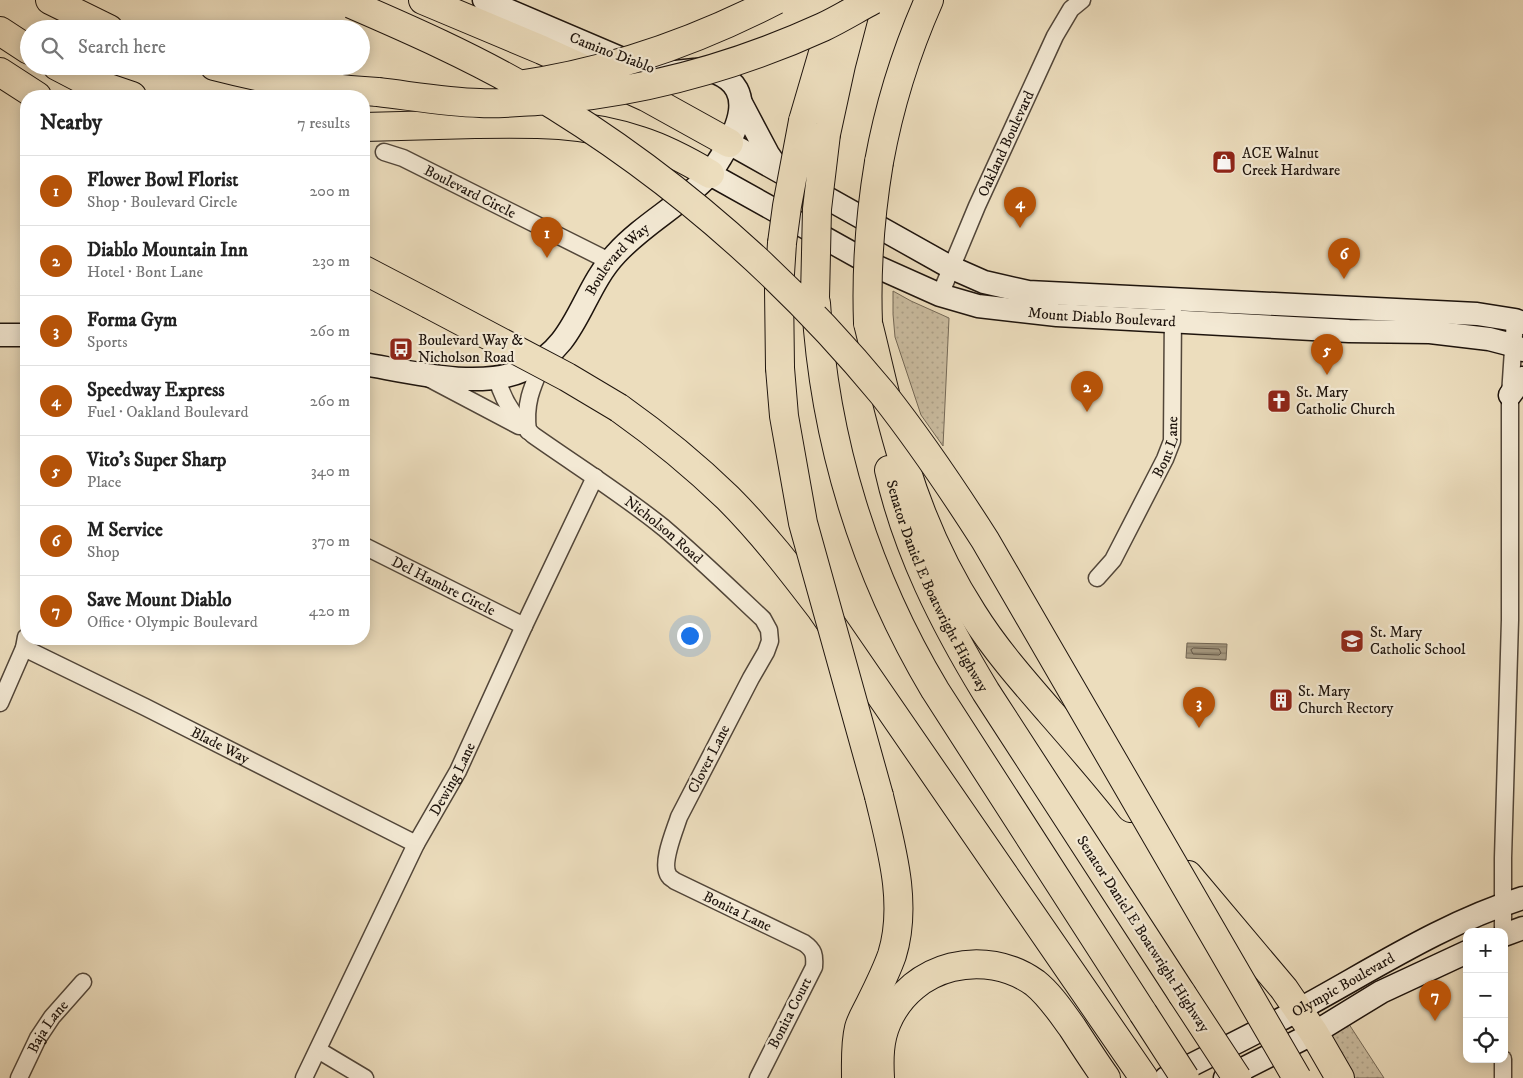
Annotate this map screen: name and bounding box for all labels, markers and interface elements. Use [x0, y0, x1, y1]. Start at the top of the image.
search box [20, 20, 370, 75]
street label: Camino Diablo [567, 28, 657, 78]
icon: search [38, 34, 66, 62]
text: Search here [78, 36, 166, 59]
street label: Oakland Boulevard [973, 87, 1038, 200]
text: Nearby [40, 110, 102, 136]
text: 7 results [297, 113, 350, 133]
place label: ACE Walnut Creek Hardware [1242, 144, 1340, 180]
shop icon: ACE Walnut Creek Hardware [1211, 149, 1237, 175]
street label: Boulevard Circle [421, 161, 519, 223]
text: Flower Bowl Florist [87, 169, 238, 192]
text: 1 [53, 181, 59, 201]
text: 200 m [309, 181, 350, 201]
pin: 4 [1004, 187, 1036, 228]
text: Shop · Boulevard Circle [87, 192, 237, 212]
pin: 1 [531, 217, 563, 258]
street label: Boulevard Way [581, 218, 654, 299]
pin: 6 [1328, 238, 1360, 279]
text: Diablo Mountain Inn [87, 239, 248, 262]
text: 2 [52, 251, 60, 271]
text: 230 m [312, 251, 350, 271]
text: Hotel · Bont Lane [87, 262, 203, 282]
street label: Mount Diablo Boulevard [1027, 302, 1177, 331]
text: Forma Gym [87, 309, 177, 332]
text: 3 [53, 321, 59, 341]
text: 260 m [310, 321, 350, 341]
place label: Boulevard Way & Nicholson Road [418, 331, 523, 367]
text: Sports [87, 332, 128, 352]
pin: 5 [1311, 334, 1343, 375]
bus stop icon: Boulevard Way & Nicholson Road [388, 336, 414, 362]
pin: 2 [1071, 371, 1103, 412]
text: Speedway Express [87, 379, 225, 402]
place label: St. Mary Catholic Church [1296, 383, 1395, 419]
church icon: St. Mary Catholic Church [1266, 388, 1292, 414]
text: 4 [51, 391, 61, 411]
text: 260 m [310, 391, 350, 411]
text: Fuel · Oakland Boulevard [87, 402, 248, 422]
street label: Bont Lane [1148, 416, 1183, 481]
text: Vito's Super Sharp [87, 449, 226, 472]
text: 5 [52, 461, 60, 481]
text: 340 m [311, 461, 350, 481]
text: Place [87, 472, 121, 492]
street label: Senator Daniel E Boatwright Highway [882, 478, 994, 696]
street label: Nicholson Road [621, 492, 707, 568]
text: M Service [87, 519, 163, 542]
text: 6 [52, 531, 60, 551]
text: 370 m [312, 531, 350, 551]
text: Shop [87, 542, 120, 562]
street label: Del Hambre Circle [388, 552, 499, 620]
text: Save Mount Diablo [87, 589, 232, 612]
text: 7 [52, 601, 60, 621]
text: 420 m [309, 601, 350, 621]
text: Office · Olympic Boulevard [87, 612, 258, 632]
your location [677, 623, 703, 649]
place label: St. Mary Catholic School [1370, 623, 1466, 659]
school or university icon: St. Mary Catholic School [1339, 628, 1365, 654]
place label: St. Mary Church Rectory [1298, 682, 1394, 718]
pin: 3 [1183, 687, 1215, 728]
building icon: St. Mary Church Rectory [1268, 687, 1294, 713]
street label: Blade Way [188, 722, 254, 768]
street label: Clover Lane [684, 722, 734, 796]
street label: Dewing Lane [425, 739, 479, 819]
street label: Senator Daniel E Boatwright Highway [1072, 832, 1214, 1037]
street label: Bonita Lane [700, 886, 775, 936]
map controls [1463, 928, 1508, 1063]
button: + [1463, 928, 1508, 973]
street label: Olympic Boulevard [1288, 948, 1398, 1021]
button: − [1463, 973, 1508, 1018]
street label: Bonita Court [764, 974, 816, 1052]
pin: 7 [1419, 980, 1451, 1021]
street label: Baja Lane [23, 996, 72, 1056]
button: locate [1463, 1018, 1508, 1063]

